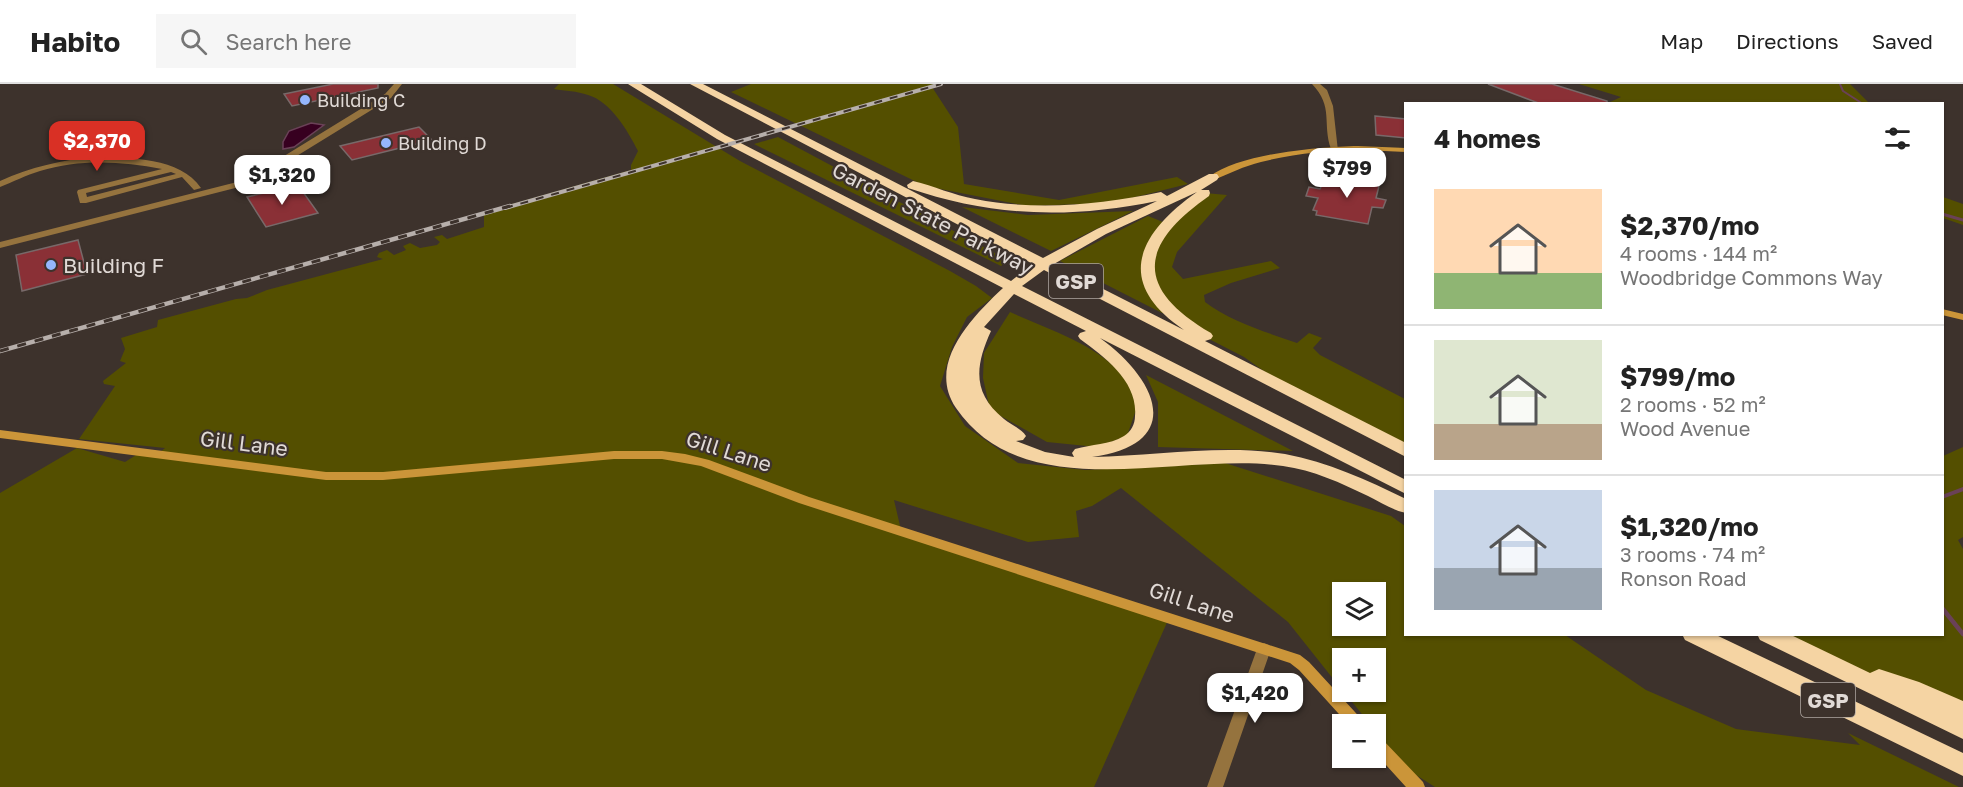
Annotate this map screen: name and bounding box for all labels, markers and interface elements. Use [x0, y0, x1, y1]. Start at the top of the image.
search box [156, 14, 576, 68]
text: Habito [30, 25, 120, 58]
icon: search [177, 25, 210, 58]
text: Search here [225, 28, 351, 55]
text: Map [1660, 28, 1703, 54]
text: Directions [1736, 28, 1839, 54]
text: Saved [1872, 28, 1933, 54]
place label: Building C [317, 89, 405, 111]
marker: Building C [298, 93, 312, 107]
pin: $2,370 [48, 121, 146, 172]
icon: filters [1881, 122, 1914, 155]
text: 4 homes [1434, 123, 1541, 154]
text: $2,370 [63, 128, 131, 152]
place label: Building D [398, 132, 487, 154]
marker: Building D [379, 136, 393, 150]
pin: $799 [1311, 148, 1383, 199]
pin: $1,320 [233, 155, 331, 206]
text: $799 [1322, 155, 1372, 179]
street label: Garden State Parkway [828, 156, 1038, 280]
text: $1,320 [248, 162, 316, 186]
text: $2,370/mo [1620, 210, 1759, 241]
icon: home [1482, 213, 1554, 285]
text: 4 rooms · 144 m² [1620, 241, 1777, 265]
place label: Building F [63, 252, 164, 278]
marker: Building F [44, 258, 58, 272]
road number: GSP [1049, 264, 1103, 298]
text: Woodbridge Commons Way [1620, 265, 1883, 289]
text: $799/mo [1620, 361, 1735, 392]
icon: home [1482, 364, 1554, 436]
text: 2 rooms · 52 m² [1620, 392, 1766, 416]
text: Wood Avenue [1620, 416, 1750, 440]
street label: Gill Lane [199, 425, 289, 461]
street label: Gill Lane [683, 425, 775, 477]
text: $1,320/mo [1620, 511, 1759, 542]
icon: home [1482, 514, 1554, 586]
text: 3 rooms · 74 m² [1620, 542, 1765, 566]
text: Ronson Road [1620, 566, 1747, 590]
street label: Gill Lane [1146, 576, 1238, 628]
map controls [1332, 582, 1386, 768]
button: layers [1332, 582, 1386, 636]
button: + [1332, 648, 1386, 702]
pin: $1,420 [1206, 673, 1304, 724]
text: $1,420 [1221, 680, 1289, 704]
road number: GSP [1801, 683, 1855, 717]
button: − [1332, 714, 1386, 768]

